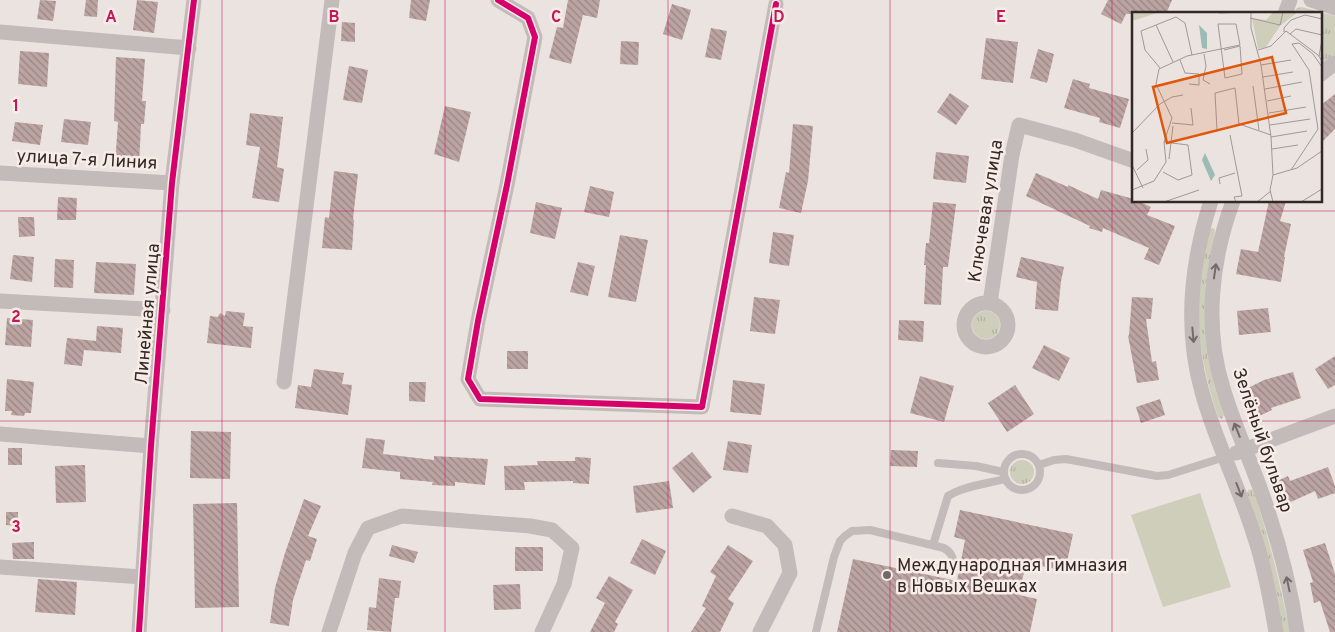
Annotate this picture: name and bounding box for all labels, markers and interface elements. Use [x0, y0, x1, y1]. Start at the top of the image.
text: A [105, 8, 117, 28]
text: B [328, 8, 340, 28]
text: C [551, 8, 561, 28]
text: D [773, 8, 785, 28]
text: E [996, 8, 1006, 28]
inset map [1132, 12, 1322, 202]
text: 1 [13, 97, 19, 117]
street label: Ключевая улица [964, 138, 1009, 284]
street label: улица 7-я Линия [16, 145, 158, 176]
street label: Линейная улица [131, 242, 166, 386]
one-way arrow [1210, 263, 1220, 279]
text: 2 [11, 308, 21, 328]
one-way arrow [1188, 327, 1197, 343]
street label: Зелёный бульвар [1226, 365, 1297, 516]
one-way arrow [1232, 423, 1241, 438]
one-way arrow [1234, 482, 1244, 497]
text: 3 [11, 518, 21, 538]
place label: Международная Гимназия в Новых Вешках [897, 555, 1128, 599]
marker: Международная Гимназия в Новых Вешках [881, 569, 893, 581]
one-way arrow [1283, 577, 1292, 593]

